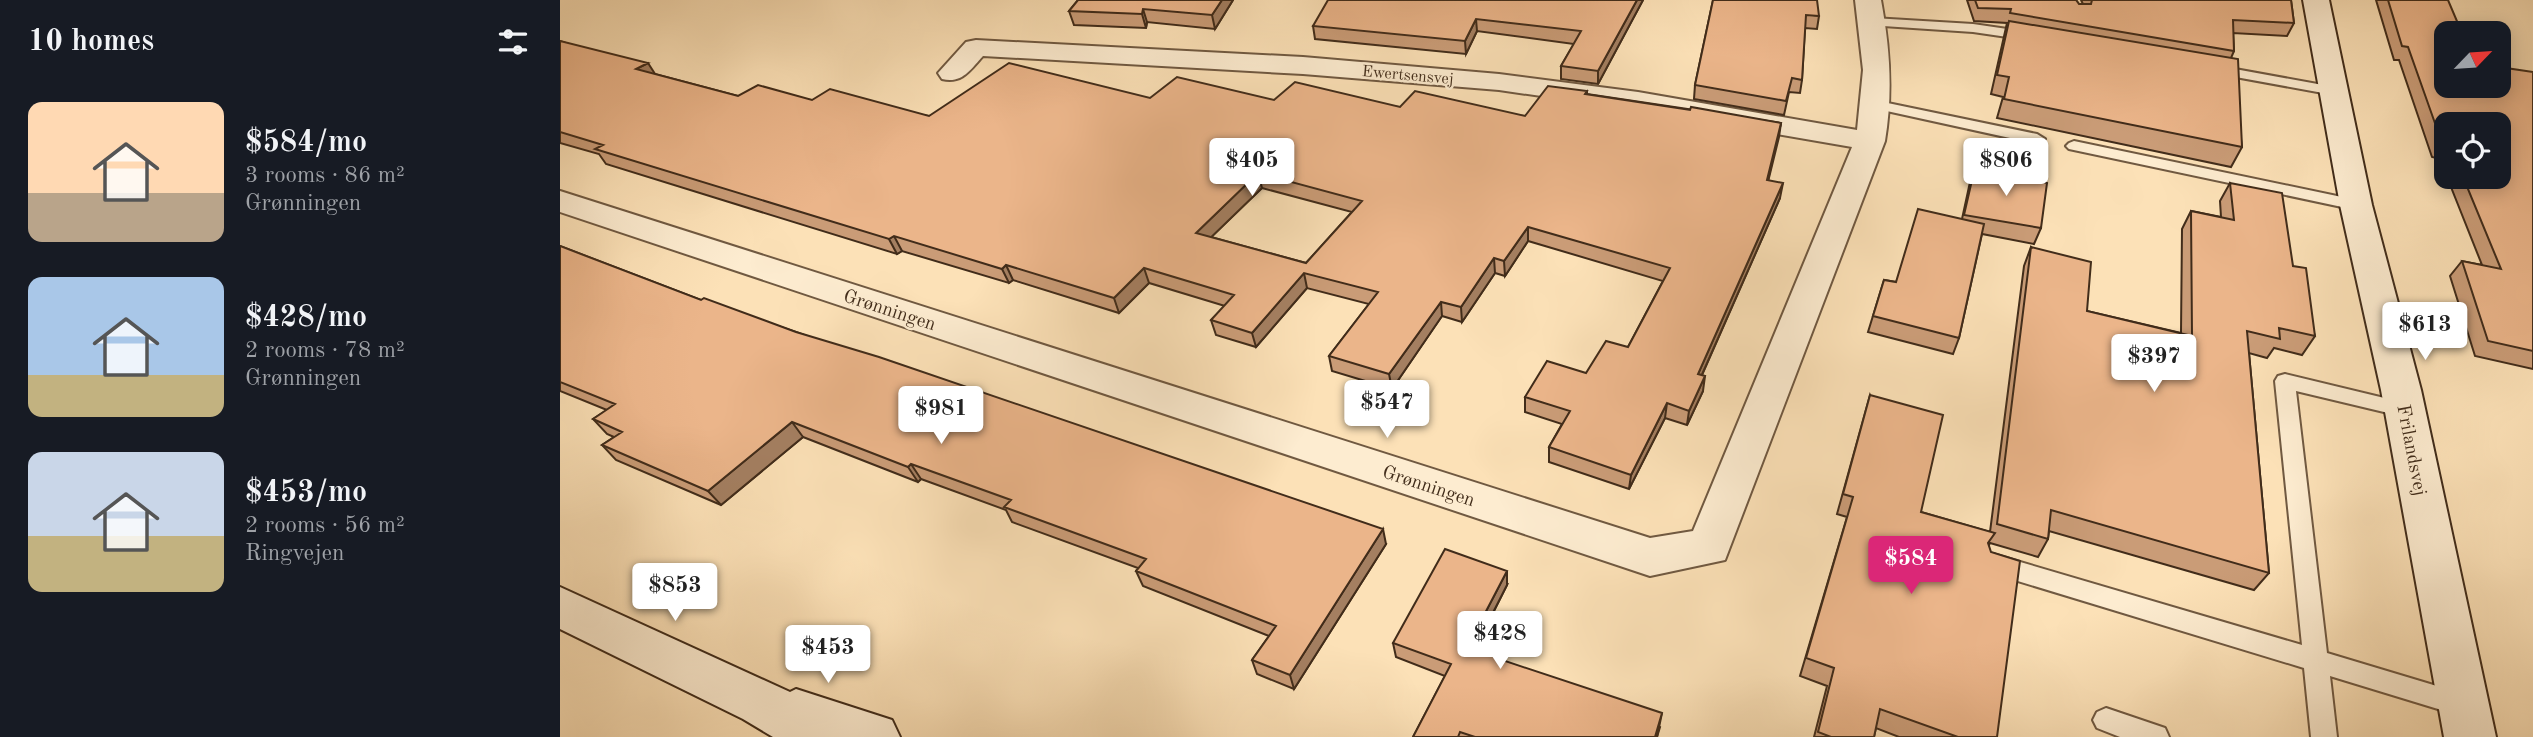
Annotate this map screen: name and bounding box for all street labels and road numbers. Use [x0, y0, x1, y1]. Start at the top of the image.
street label: Ewertsensvej [1361, 64, 1454, 88]
street label: Grønningen [841, 287, 938, 335]
street label: Frilandsvej [2392, 403, 2429, 498]
street label: Grønningen [1380, 463, 1477, 511]

